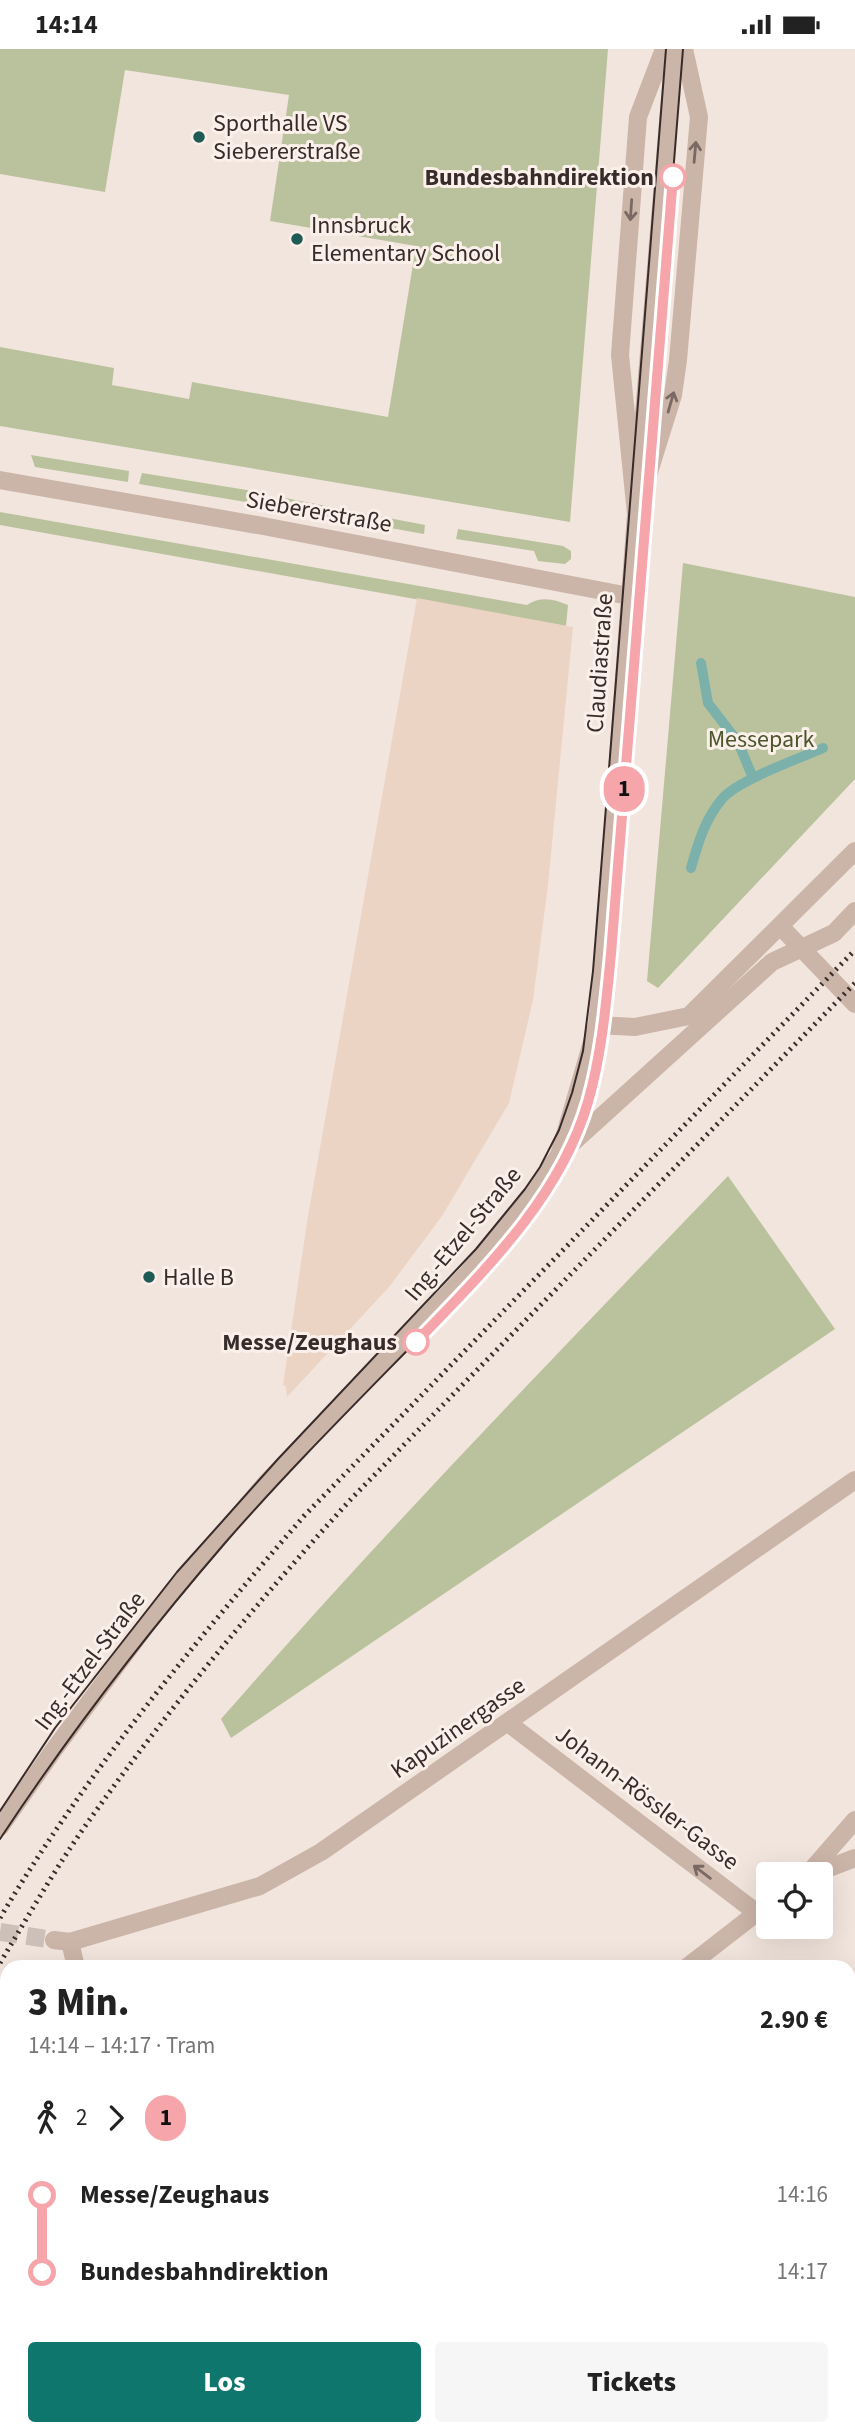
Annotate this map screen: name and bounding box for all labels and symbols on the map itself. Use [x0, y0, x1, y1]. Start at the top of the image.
place label: Sporthalle VS Siebererstraße [213, 106, 360, 169]
marker: Sporthalle VS Siebererstraße [191, 129, 207, 145]
one-way arrow [689, 141, 702, 163]
place label: Bundesbahndirektion [424, 160, 654, 195]
marker: Bundesbahndirektion [660, 164, 686, 190]
one-way arrow [624, 199, 637, 221]
place label: Innsbruck Elementary School [311, 208, 500, 271]
marker: Innsbruck Elementary School [289, 231, 305, 247]
one-way arrow [665, 391, 678, 413]
street label: Siebererstraße [243, 482, 395, 542]
street label: Claudiastraße [578, 592, 622, 734]
park label: Messepark [708, 722, 814, 757]
line badge: 1 [601, 766, 647, 812]
street label: Ing.-Etzel-Straße [396, 1159, 530, 1309]
place label: Halle B [163, 1260, 234, 1295]
marker: Halle B [141, 1269, 157, 1285]
place label: Messe/Zeughaus [222, 1325, 397, 1360]
marker: Messe/Zeughaus [403, 1329, 429, 1355]
street label: Ing.-Etzel-Straße [26, 1584, 154, 1738]
street label: Kapuzinergasse [383, 1669, 533, 1787]
street label: Johann-Rössler-Gasse [548, 1717, 746, 1879]
one-way arrow [694, 1864, 712, 1879]

